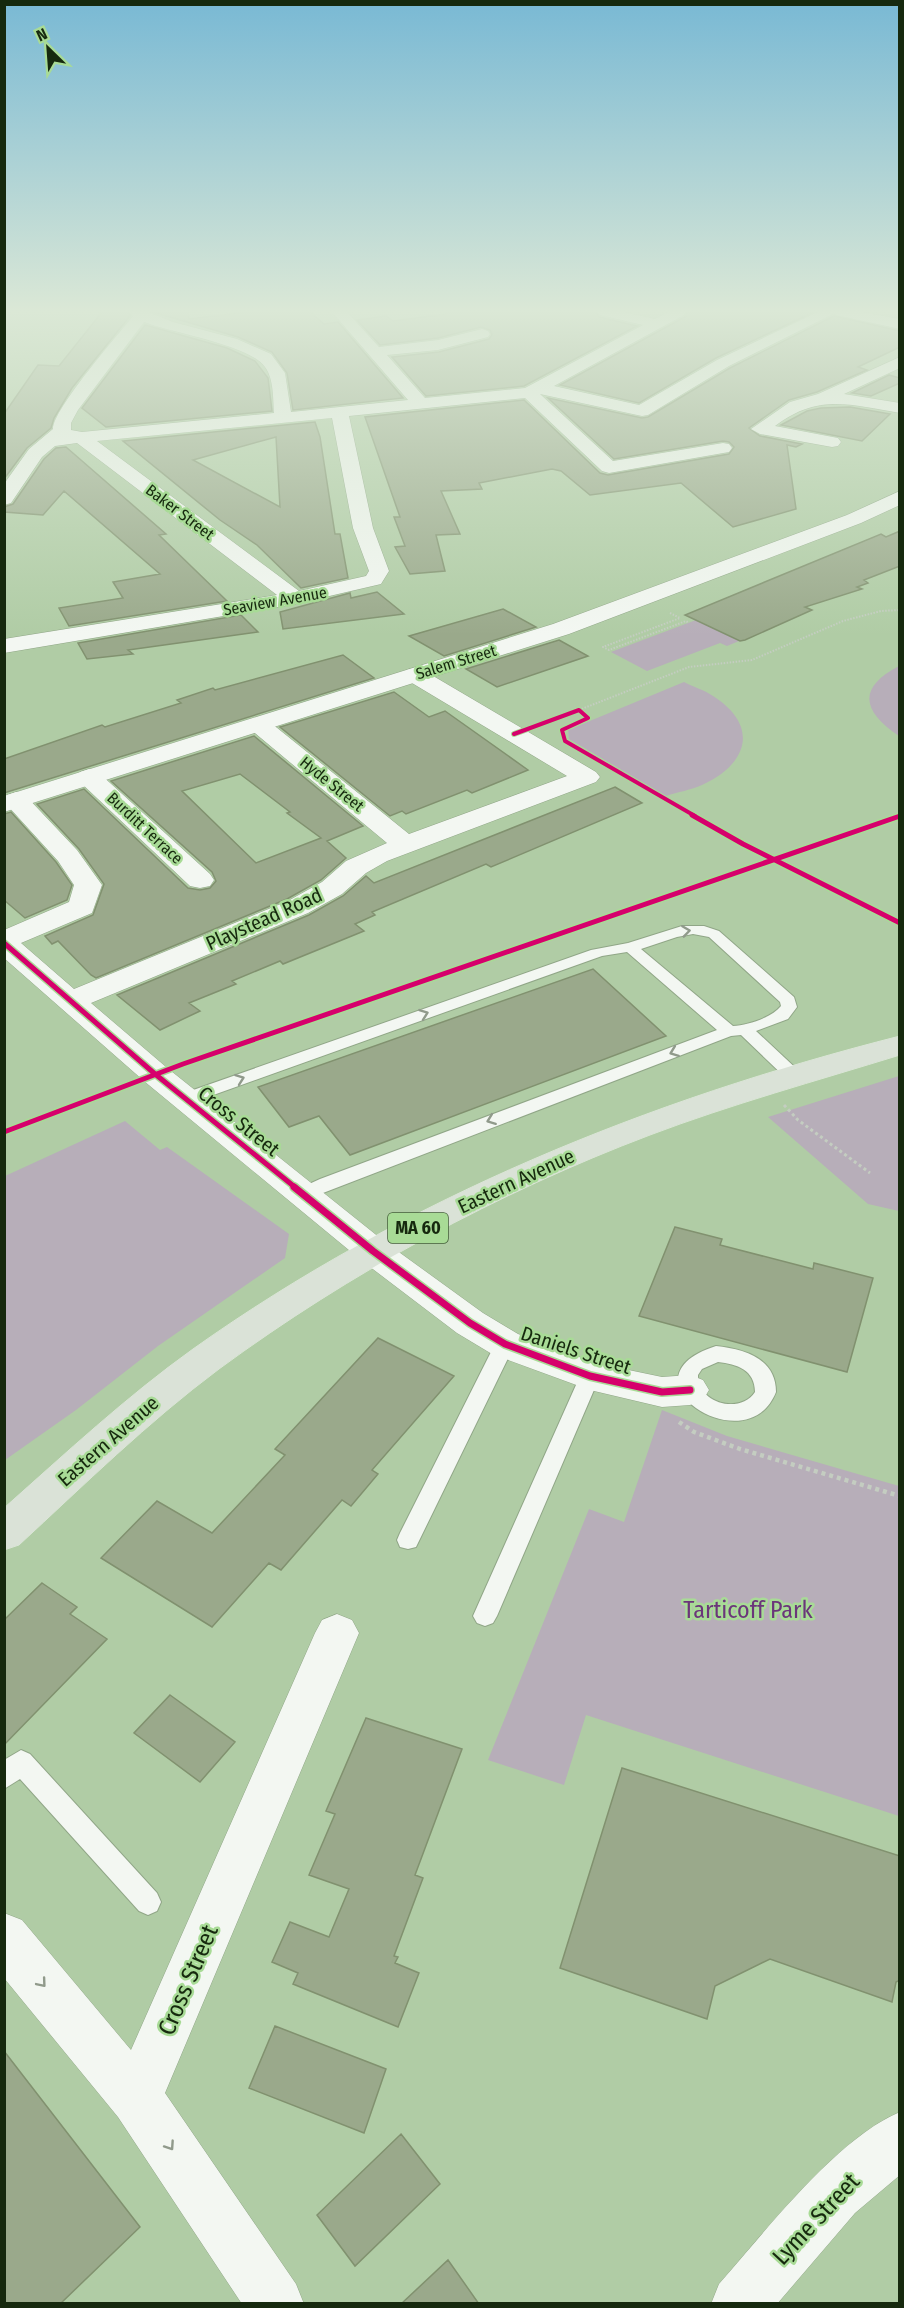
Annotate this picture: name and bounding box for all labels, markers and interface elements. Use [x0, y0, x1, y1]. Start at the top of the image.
north arrow [18, 18, 78, 78]
text: N [34, 24, 50, 45]
street label: Baker Street [142, 480, 218, 544]
street label: Seaview Avenue [222, 583, 328, 619]
street label: Salem Street [413, 641, 499, 683]
street label: Hyde Street [296, 753, 368, 816]
street label: Burditt Terrace [103, 788, 187, 868]
street label: Playstead Road [202, 883, 326, 955]
one-way arrow [681, 925, 691, 937]
one-way arrow [418, 1008, 429, 1021]
one-way arrow [669, 1044, 680, 1057]
one-way arrow [234, 1073, 245, 1086]
street label: Cross Street [194, 1081, 285, 1161]
one-way arrow [487, 1113, 497, 1126]
street label: Eastern Avenue [454, 1144, 578, 1218]
road number: MA 60 [388, 1213, 448, 1243]
street label: Daniels Street [518, 1321, 635, 1379]
street label: Eastern Avenue [53, 1391, 163, 1491]
park label: Tarticoff Park [683, 1596, 813, 1624]
street label: Cross Street [152, 1921, 224, 2039]
one-way arrow [35, 1976, 46, 1987]
one-way arrow [163, 2139, 174, 2150]
street label: Lyme Street [767, 2167, 865, 2271]

